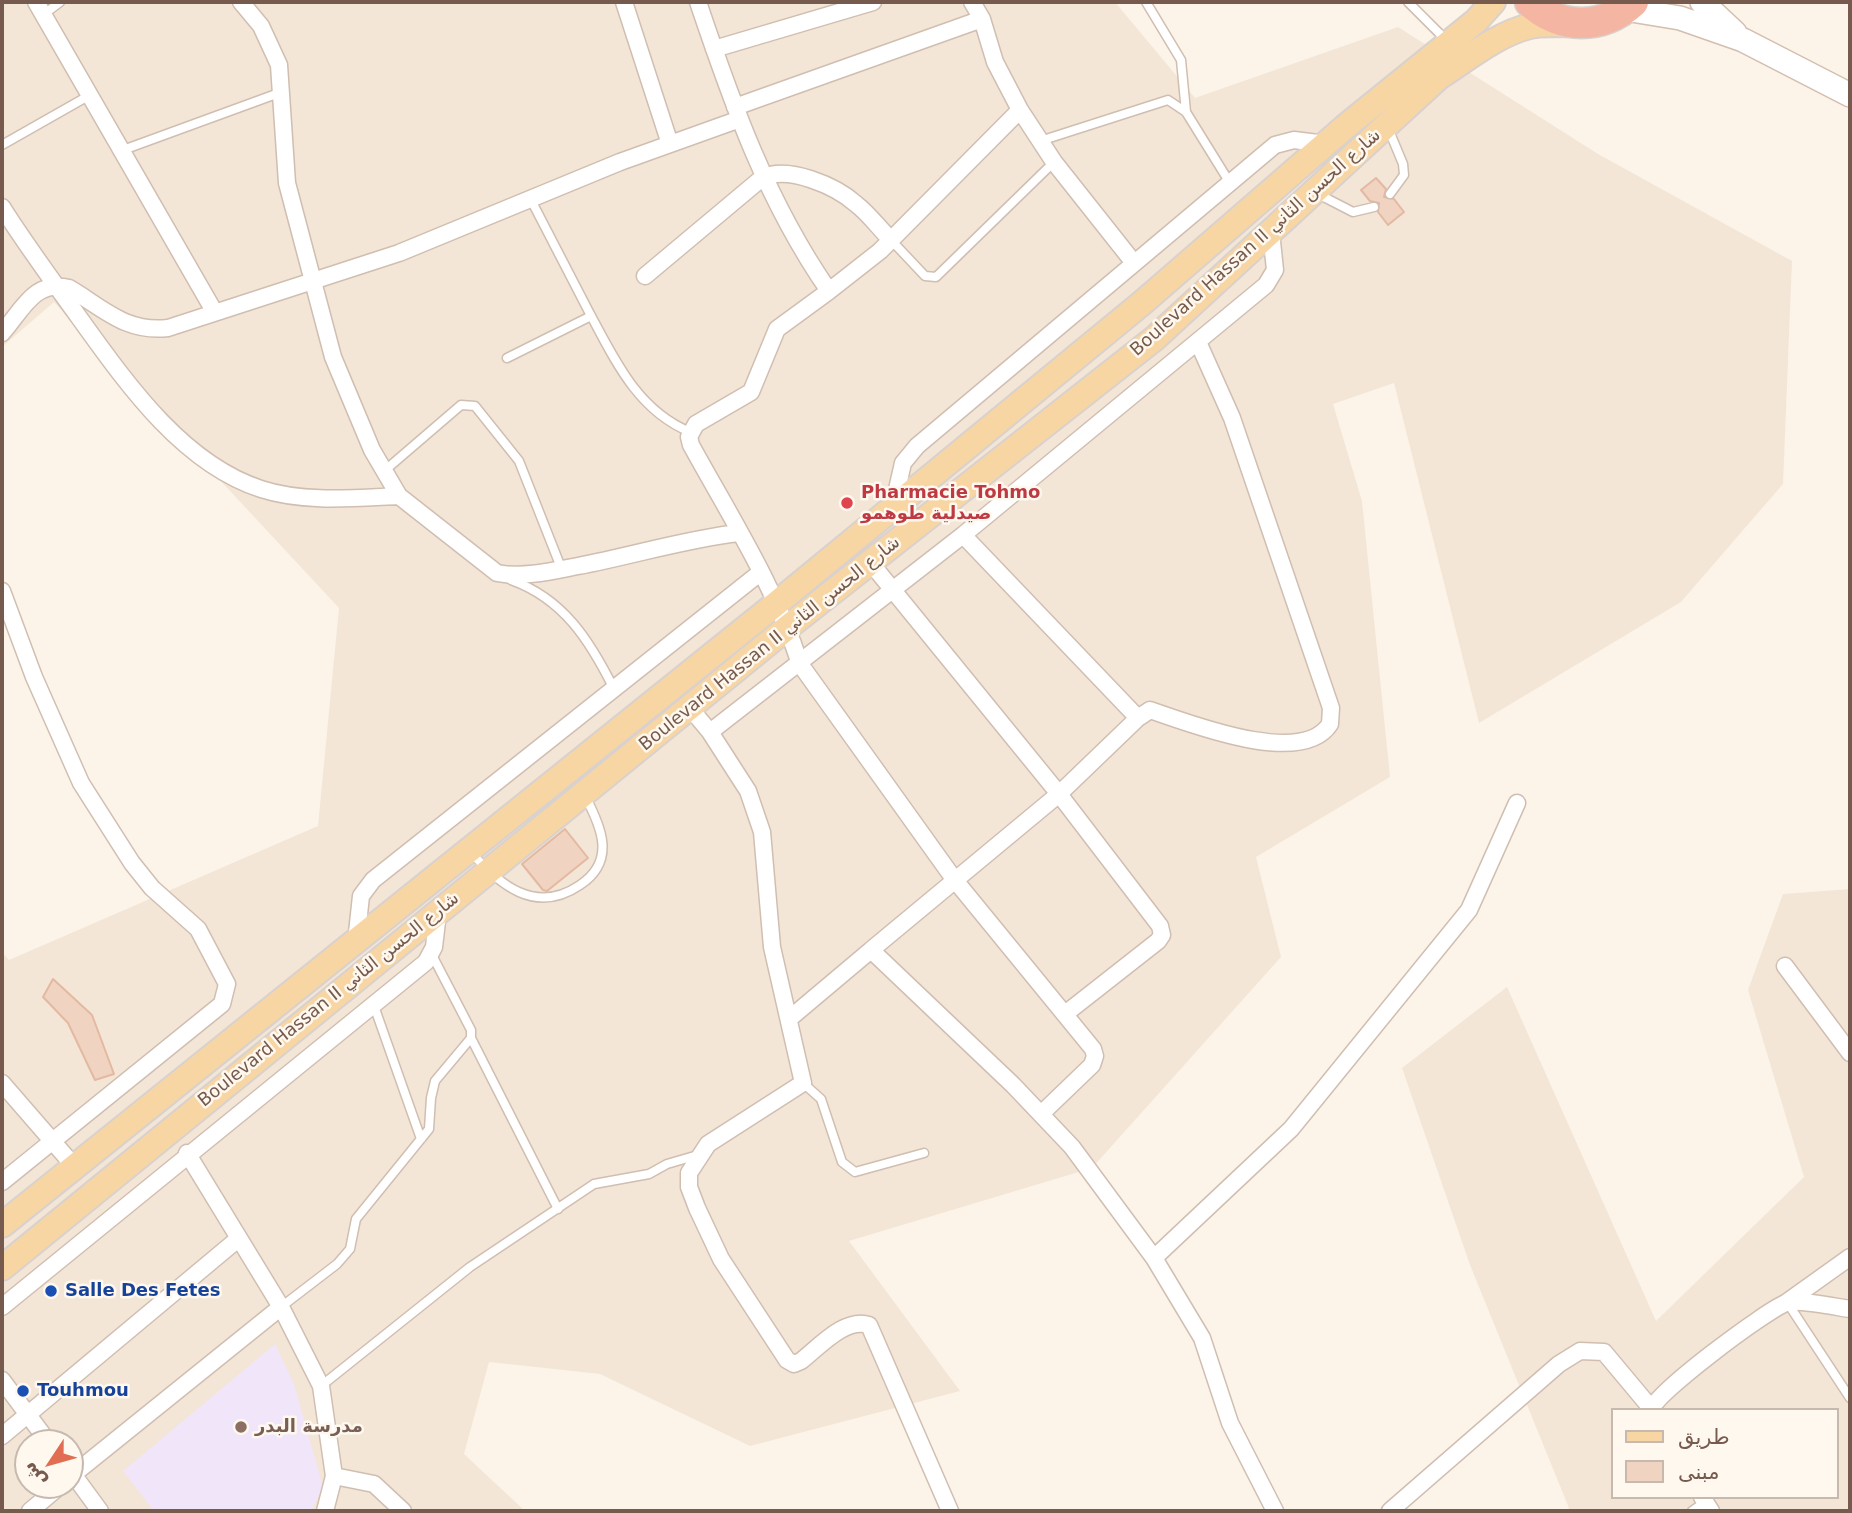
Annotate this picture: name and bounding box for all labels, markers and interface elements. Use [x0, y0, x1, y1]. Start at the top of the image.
street label: Boulevard Hassan II شارع الحسن الثاني [1126, 125, 1386, 361]
place label: Pharmacie Tohmo صيدلية طوهمو [861, 482, 1040, 524]
marker: Pharmacie Tohmo صيدلية طوهمو [839, 495, 855, 511]
street label: Boulevard Hassan II شارع الحسن الثاني [635, 532, 905, 756]
street label: Boulevard Hassan II شارع الحسن الثاني [194, 888, 464, 1112]
place label: Salle Des Fetes [65, 1280, 220, 1302]
marker: Salle Des Fetes [43, 1283, 59, 1299]
place label: Touhmou [37, 1380, 129, 1402]
marker: Touhmou [15, 1383, 31, 1399]
legend [1610, 1408, 1838, 1499]
place label: مدرسة البدر [255, 1416, 363, 1438]
marker: مدرسة البدر [233, 1419, 249, 1435]
text: طريق [1678, 1425, 1730, 1449]
north arrow [14, 1429, 84, 1499]
text: ش [17, 1458, 50, 1492]
text: مبنى [1678, 1460, 1719, 1484]

